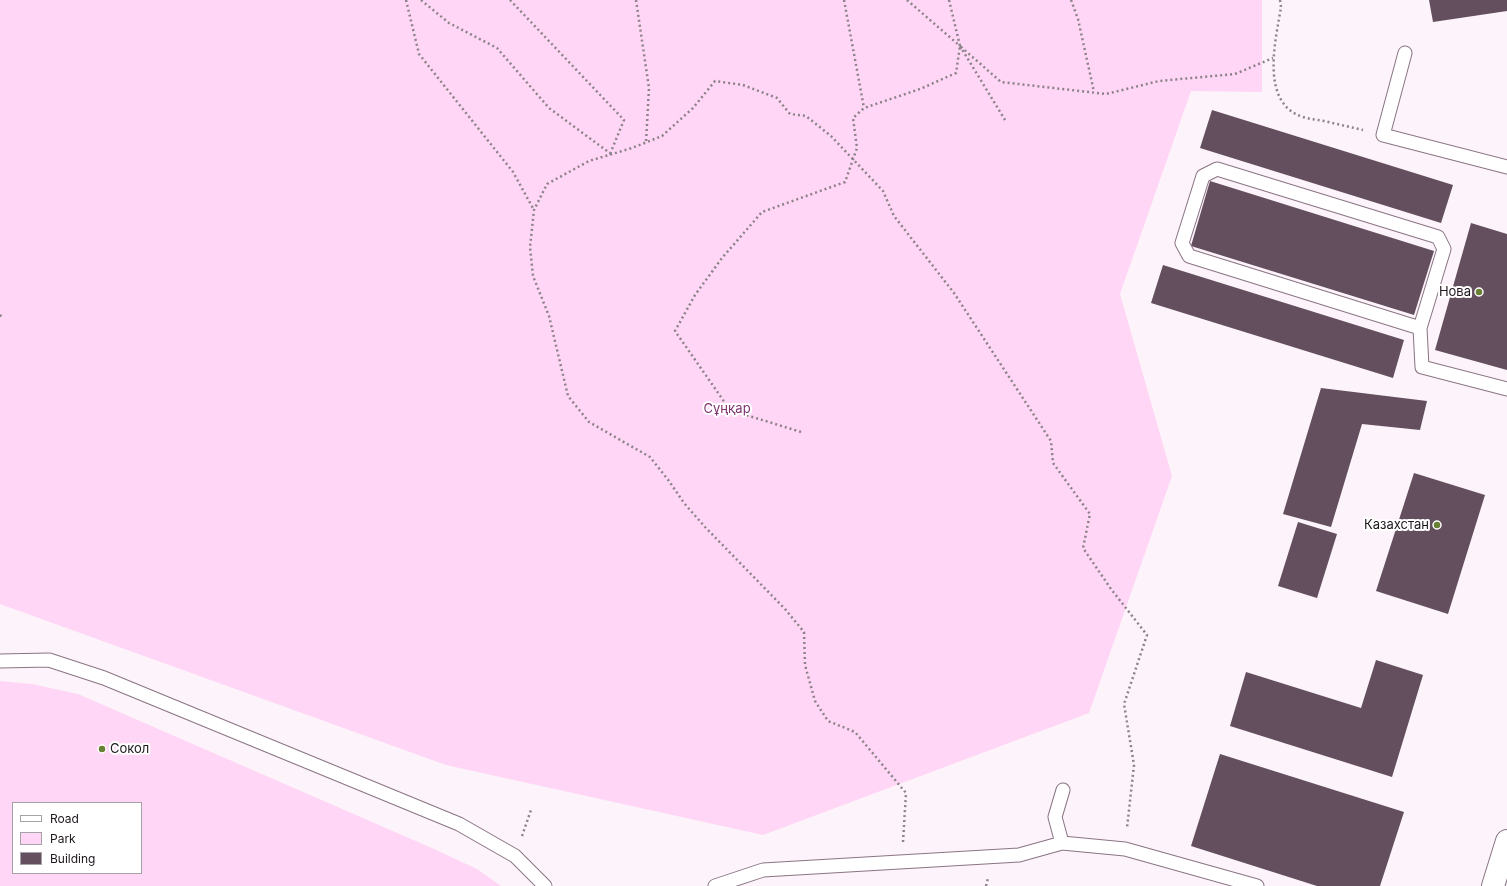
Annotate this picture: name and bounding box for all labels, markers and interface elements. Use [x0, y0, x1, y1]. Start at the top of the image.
place label: Нова [1439, 284, 1471, 300]
marker: Нова [1474, 287, 1484, 297]
park label: Сұңқар [703, 401, 751, 417]
place label: Казахстан [1364, 517, 1429, 533]
marker: Казахстан [1432, 520, 1442, 530]
place label: Сокол [110, 741, 149, 757]
marker: Сокол [97, 744, 107, 754]
legend [12, 802, 142, 874]
text: Road [50, 811, 79, 826]
text: Park [50, 831, 76, 846]
text: Building [50, 851, 95, 866]

